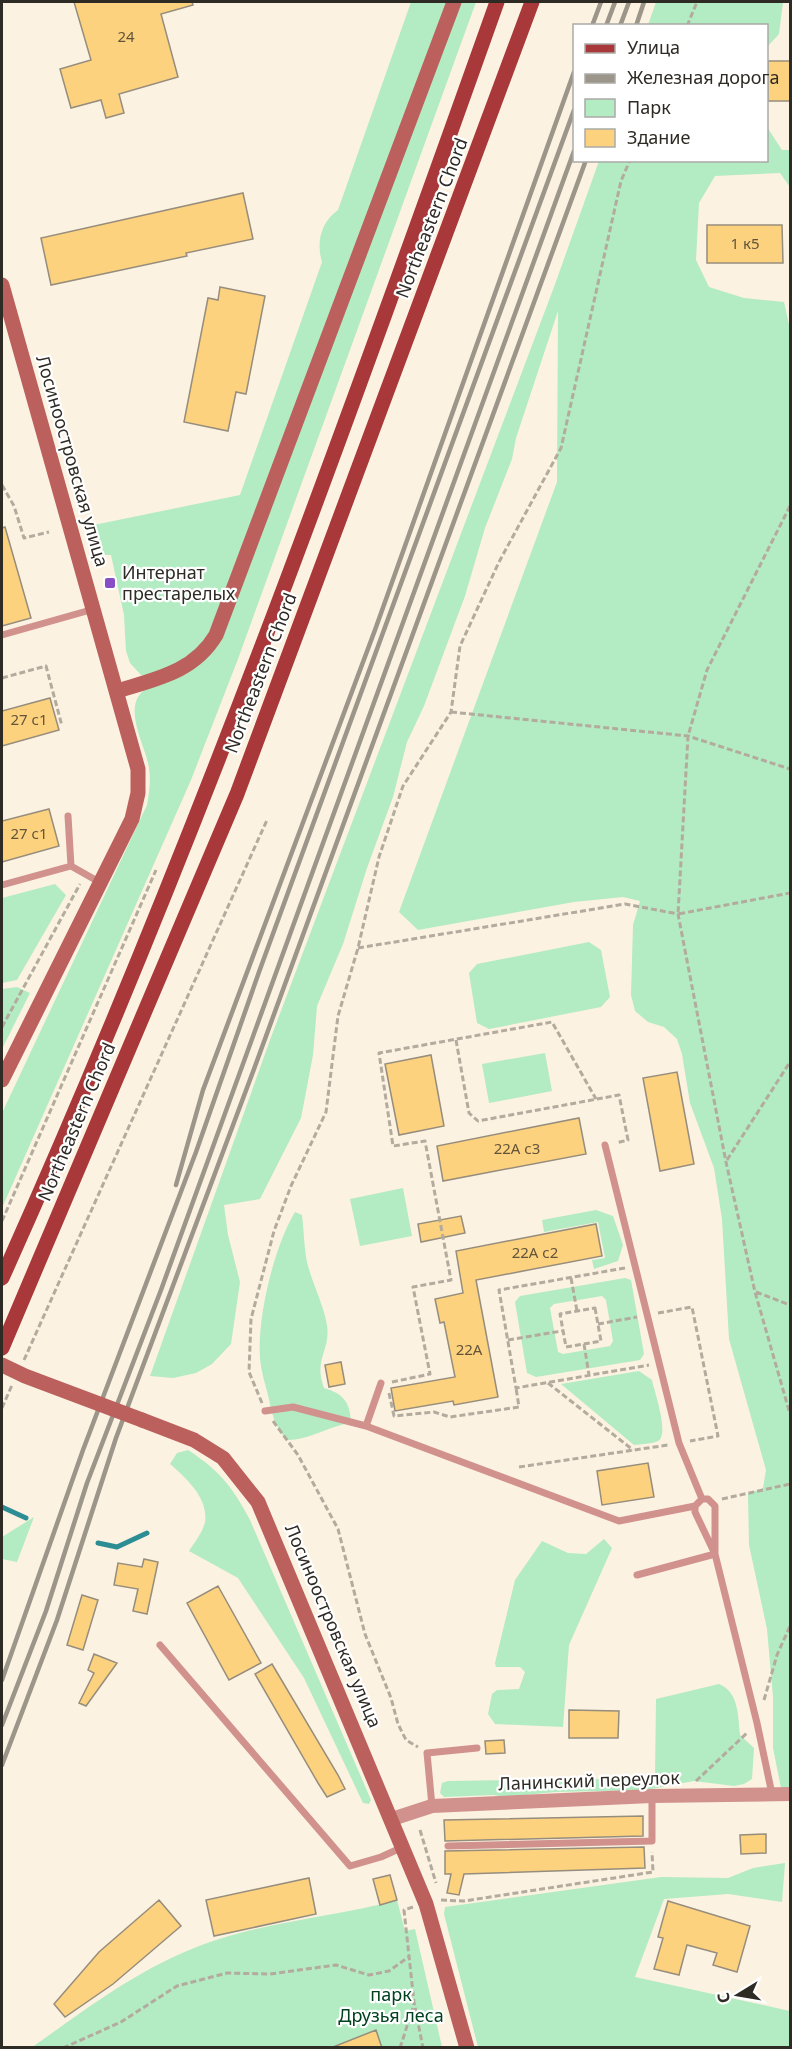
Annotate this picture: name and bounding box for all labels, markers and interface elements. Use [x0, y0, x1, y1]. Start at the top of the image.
legend [573, 24, 768, 162]
house number: 24 [117, 26, 135, 46]
text: Улица [627, 35, 680, 59]
text: Железная дорога [627, 65, 779, 89]
text: Парк [627, 95, 671, 119]
text: Здание [627, 125, 691, 149]
street label: Northeastern Chord [389, 134, 473, 301]
house number: 1 к5 [730, 233, 760, 253]
street label: Лосиноостровская улица [31, 352, 115, 569]
place label: Интернат престарелых [122, 560, 236, 605]
marker: Интернат престарелых [103, 576, 117, 590]
street label: Northeastern Chord [218, 589, 302, 756]
house number: 27 с1 [10, 709, 48, 729]
house number: 27 с1 [10, 823, 48, 843]
street label: Northeastern Chord [32, 1039, 120, 1205]
house number: 22А с3 [494, 1138, 540, 1158]
house number: 22А с2 [512, 1242, 558, 1262]
house number: 22А [456, 1339, 483, 1359]
street label: Лосиноостровская улица [280, 1520, 388, 1731]
street label: Ланинский переулок [498, 1765, 681, 1795]
north arrow [708, 1965, 768, 2025]
park label: парк Друзья леса [338, 1982, 444, 2027]
text: С [711, 1991, 735, 2005]

